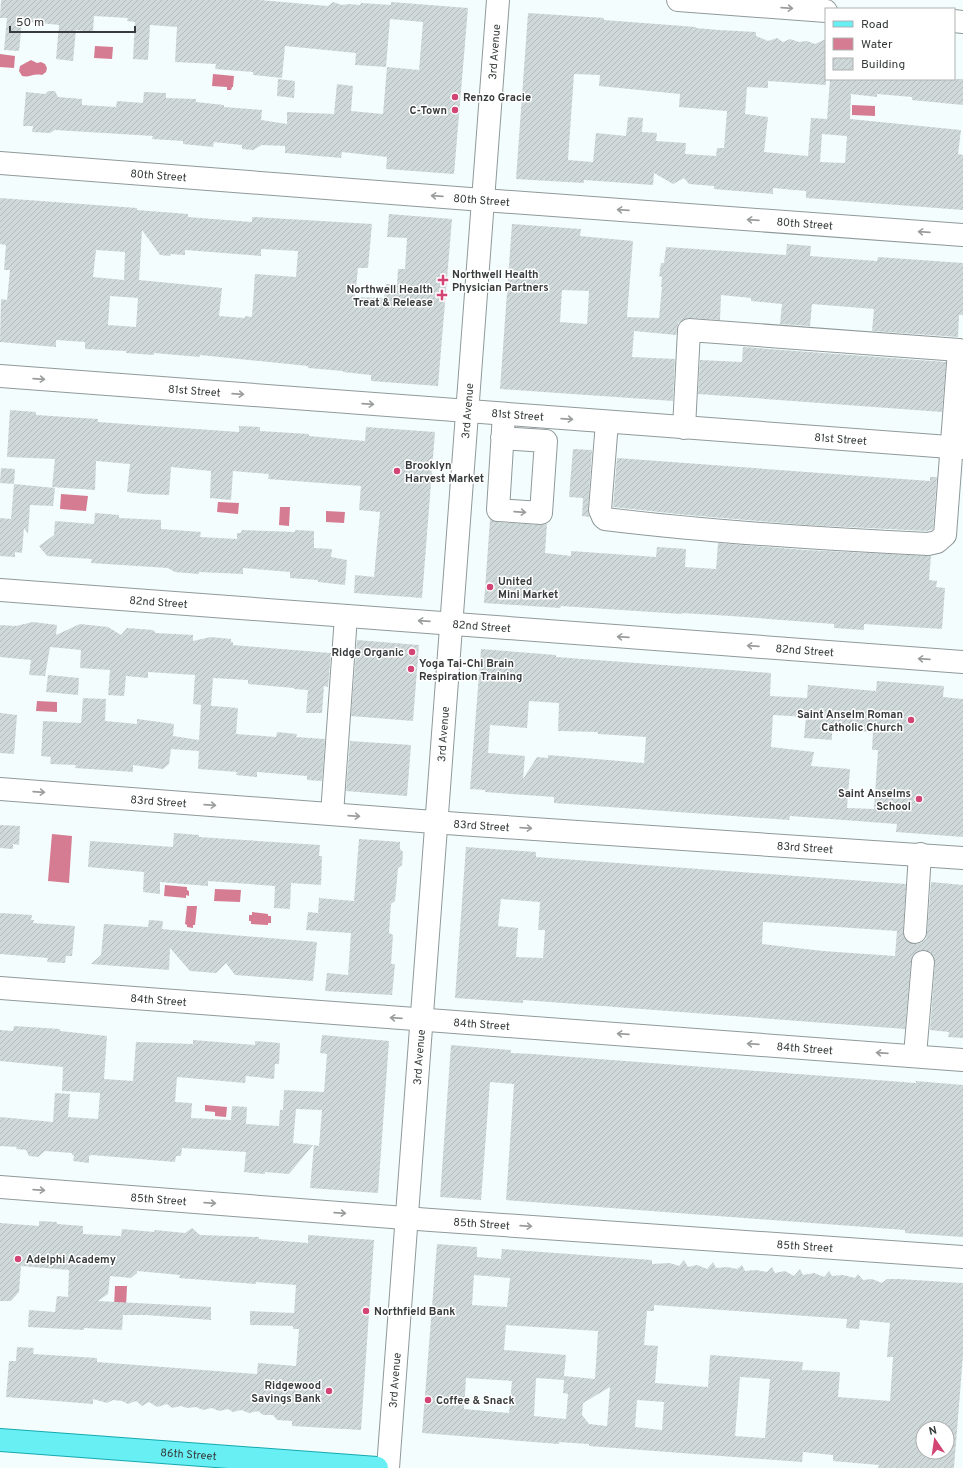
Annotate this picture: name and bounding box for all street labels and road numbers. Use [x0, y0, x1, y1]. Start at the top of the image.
street label: 3rd Avenue [486, 24, 504, 80]
street label: 80th Street [130, 167, 187, 185]
street label: 80th Street [453, 192, 510, 210]
street label: 80th Street [776, 215, 833, 234]
street label: 81st Street [168, 383, 221, 400]
street label: 3rd Avenue [459, 383, 477, 439]
street label: 81st Street [491, 407, 544, 425]
street label: 81st Street [814, 431, 867, 449]
street label: 82nd Street [129, 594, 188, 612]
street label: 82nd Street [452, 618, 511, 636]
street label: 82nd Street [775, 642, 834, 660]
street label: 3rd Avenue [435, 706, 453, 762]
street label: 83rd Street [130, 793, 187, 811]
street label: 83rd Street [453, 818, 510, 835]
street label: 83rd Street [776, 839, 833, 857]
street label: 84th Street [130, 992, 187, 1010]
street label: 84th Street [453, 1016, 510, 1034]
street label: 3rd Avenue [411, 1029, 429, 1086]
street label: 84th Street [776, 1040, 833, 1058]
street label: 85th Street [130, 1191, 187, 1209]
street label: 85th Street [453, 1216, 510, 1233]
street label: 85th Street [776, 1238, 834, 1256]
street label: 3rd Avenue [387, 1352, 405, 1409]
street label: 86th Street [160, 1446, 217, 1464]

